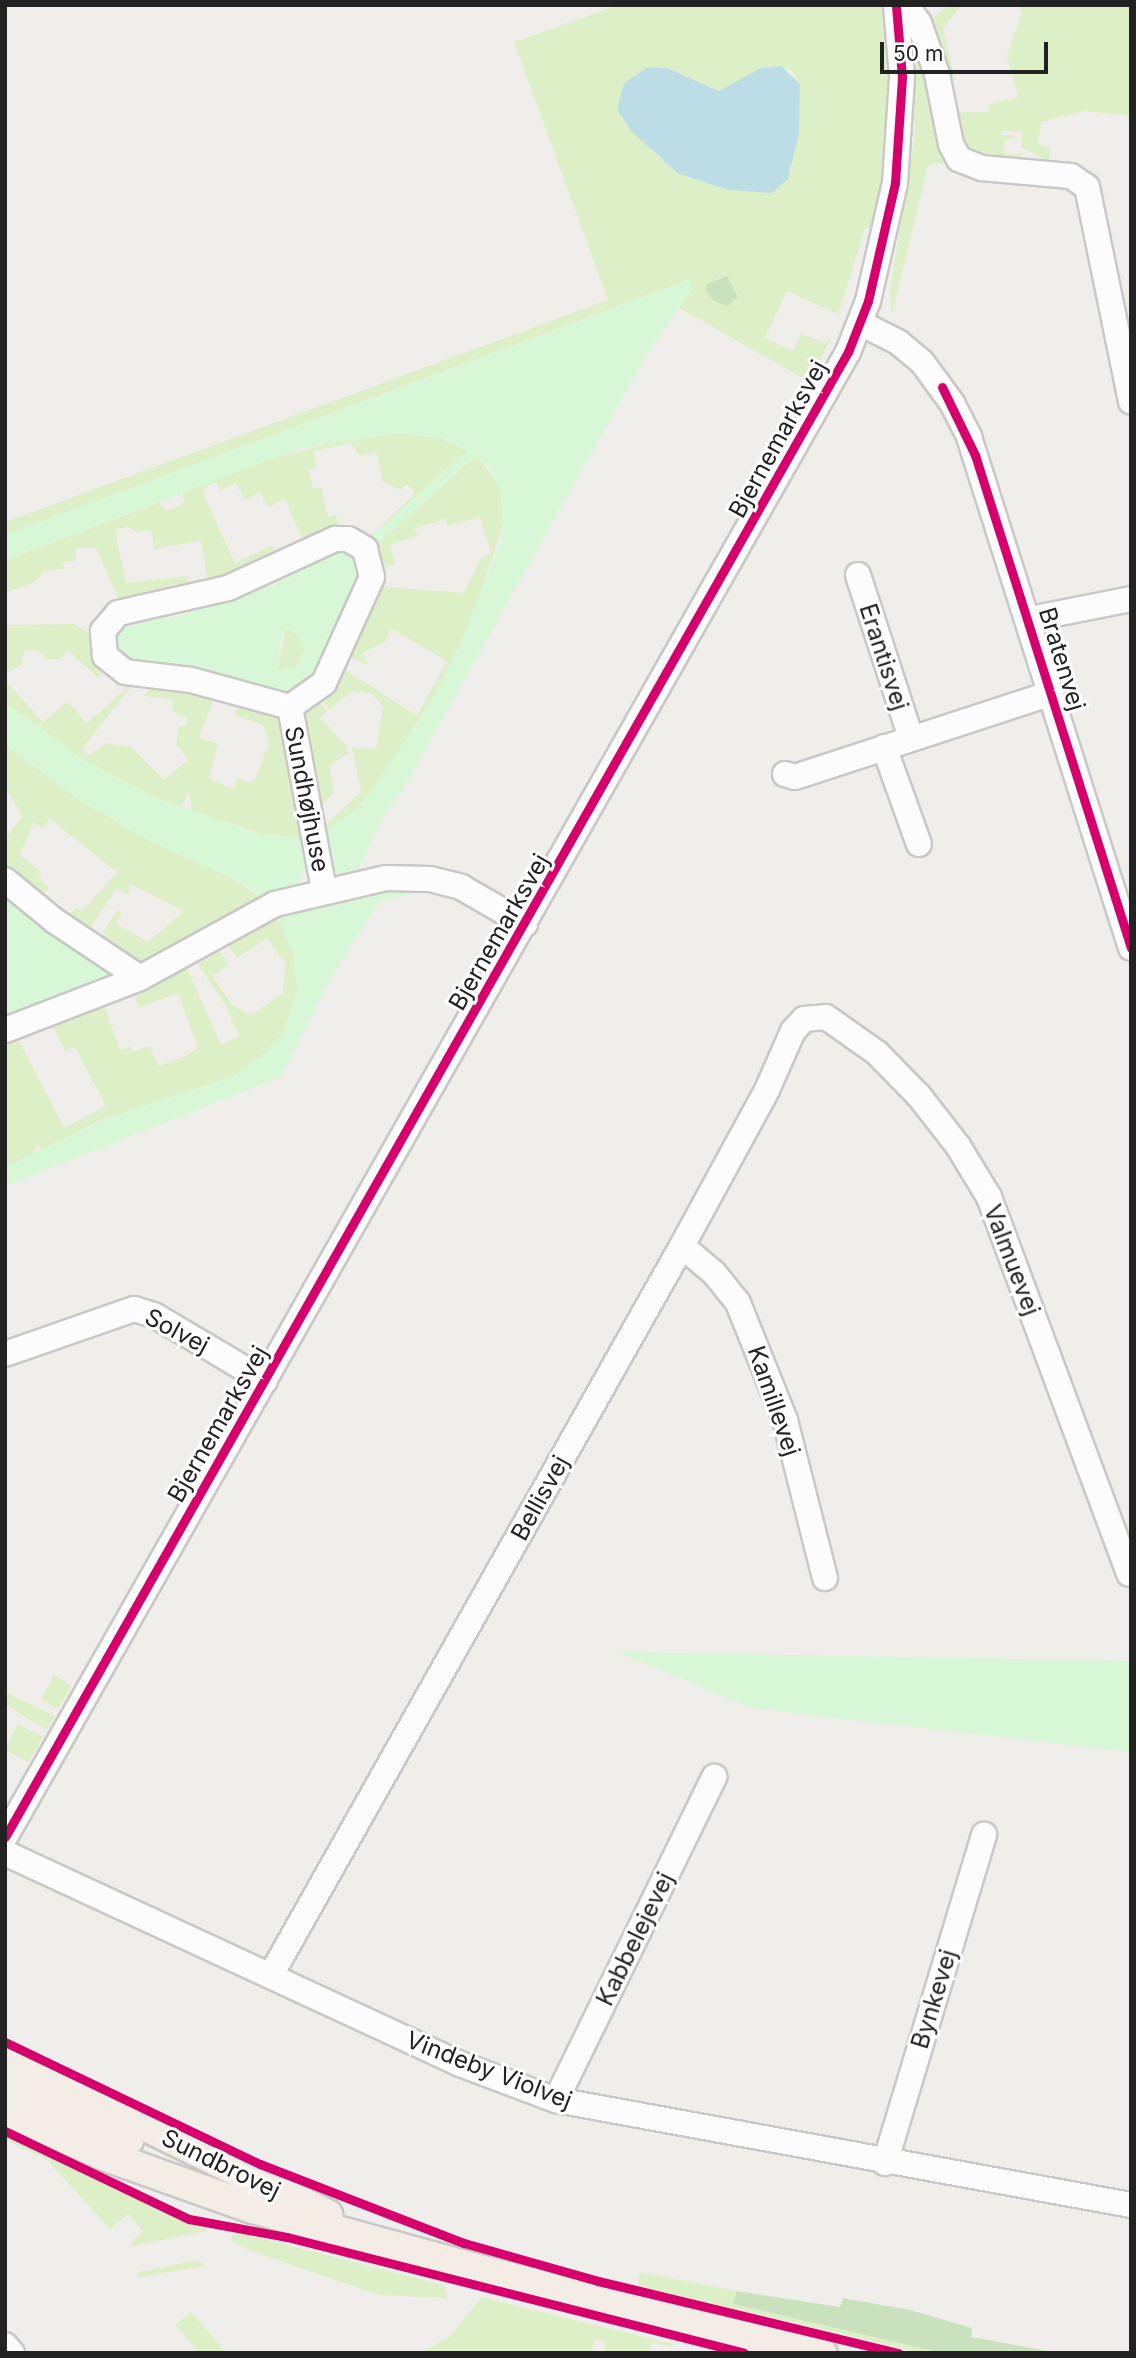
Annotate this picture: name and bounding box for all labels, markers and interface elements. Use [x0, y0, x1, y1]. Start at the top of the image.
scale bar [884, 28, 1052, 72]
text: 50 m [893, 41, 943, 66]
street label: Bjernemarksvej [723, 355, 833, 523]
street label: Erantisvej [853, 600, 915, 714]
street label: Bratenvej [1033, 604, 1091, 714]
street label: Sundhøjhuse [279, 724, 335, 874]
street label: Bjernemarksvej [443, 849, 555, 1015]
street label: Valmuevej [978, 1201, 1046, 1319]
street label: Solvej [140, 1302, 214, 1360]
street label: Bjernemarksvej [162, 1341, 274, 1507]
street label: Kamillevej [742, 1342, 806, 1460]
street label: Bellisvej [505, 1451, 575, 1545]
street label: Kabbelejevej [590, 1868, 680, 2010]
street label: Bynkevej [905, 1946, 963, 2052]
street label: Vindeby Violvej [402, 2025, 576, 2115]
street label: Sundbrovej [157, 2123, 285, 2205]

